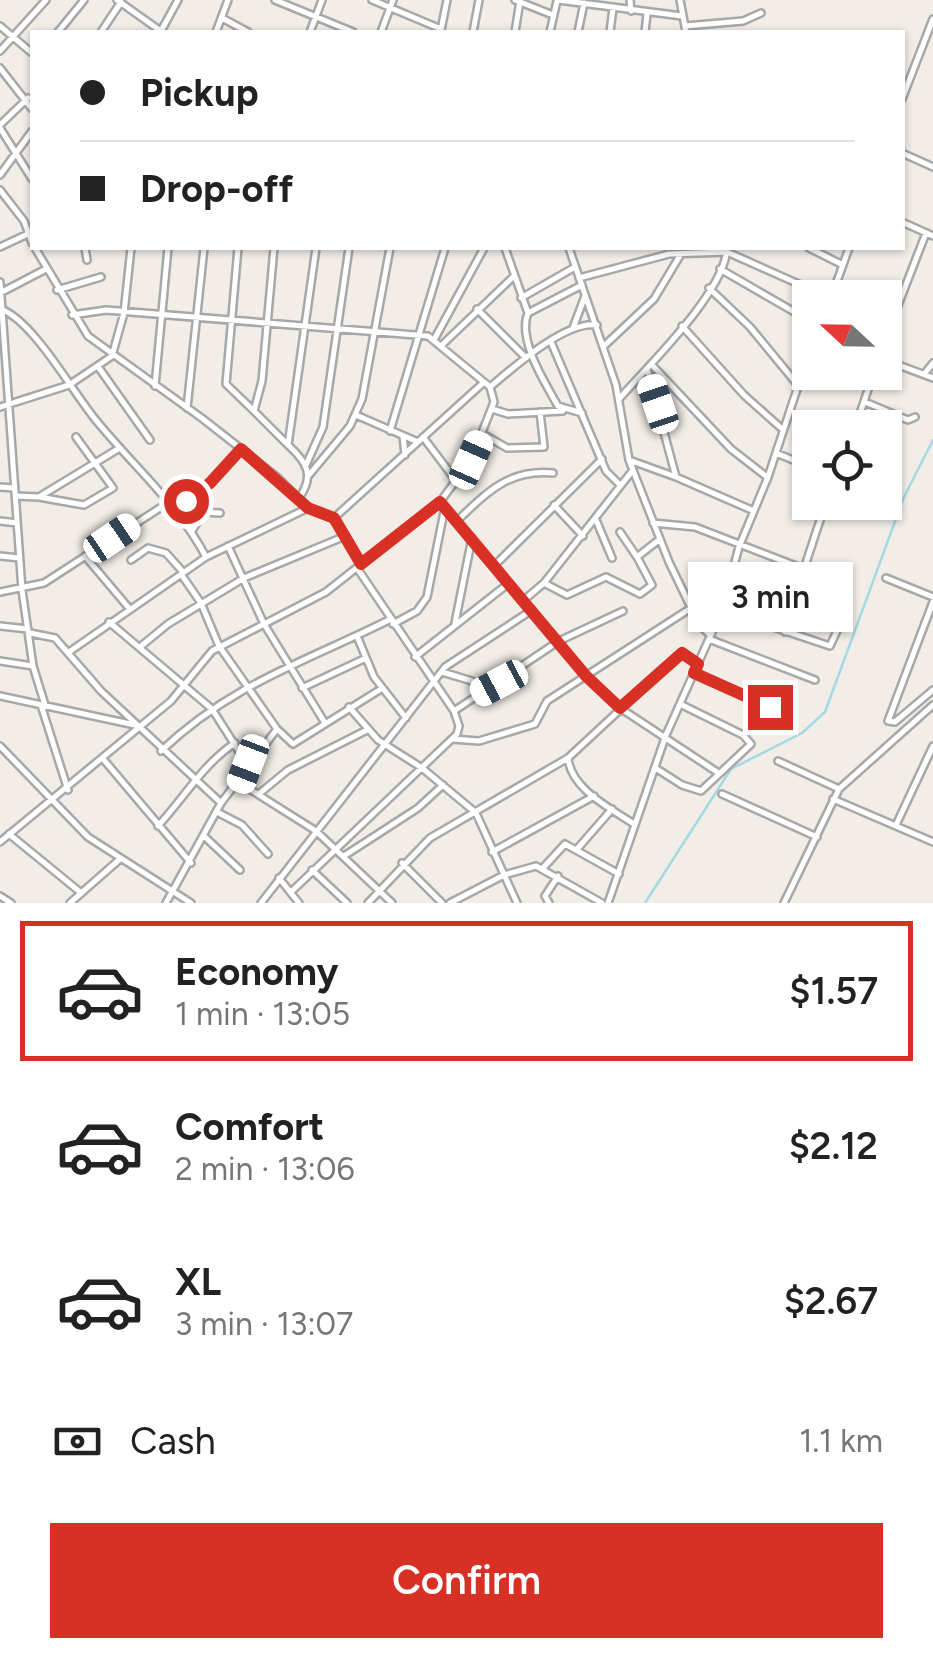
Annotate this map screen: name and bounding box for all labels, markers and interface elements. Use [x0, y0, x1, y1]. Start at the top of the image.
text: Pickup [140, 70, 258, 116]
text: Drop-off [140, 166, 293, 212]
north arrow [792, 280, 902, 390]
map controls [792, 280, 902, 520]
car [634, 371, 682, 437]
button: locate [792, 410, 902, 520]
car [445, 426, 497, 494]
route start [164, 479, 209, 524]
car [79, 509, 145, 567]
callout: 3 min [688, 562, 852, 632]
text: 3 min [731, 578, 810, 616]
car [465, 656, 533, 710]
route end [748, 685, 793, 730]
car [223, 731, 273, 797]
icon: car [55, 946, 145, 1036]
text: Economy [175, 949, 338, 995]
text: $1.57 [789, 968, 878, 1014]
text: 1 min · 13:05 [175, 995, 350, 1033]
icon: car [55, 1101, 145, 1191]
text: Comfort [175, 1104, 324, 1150]
text: $2.12 [789, 1123, 878, 1169]
text: 2 min · 13:06 [175, 1150, 355, 1188]
icon: car [55, 1256, 145, 1346]
text: XL [175, 1259, 221, 1305]
text: $2.67 [784, 1278, 878, 1324]
text: 3 min · 13:07 [175, 1305, 353, 1343]
icon: cash [50, 1414, 105, 1469]
text: Cash [130, 1418, 216, 1464]
text: 1.1 km [799, 1422, 883, 1460]
button: Confirm [50, 1523, 883, 1638]

